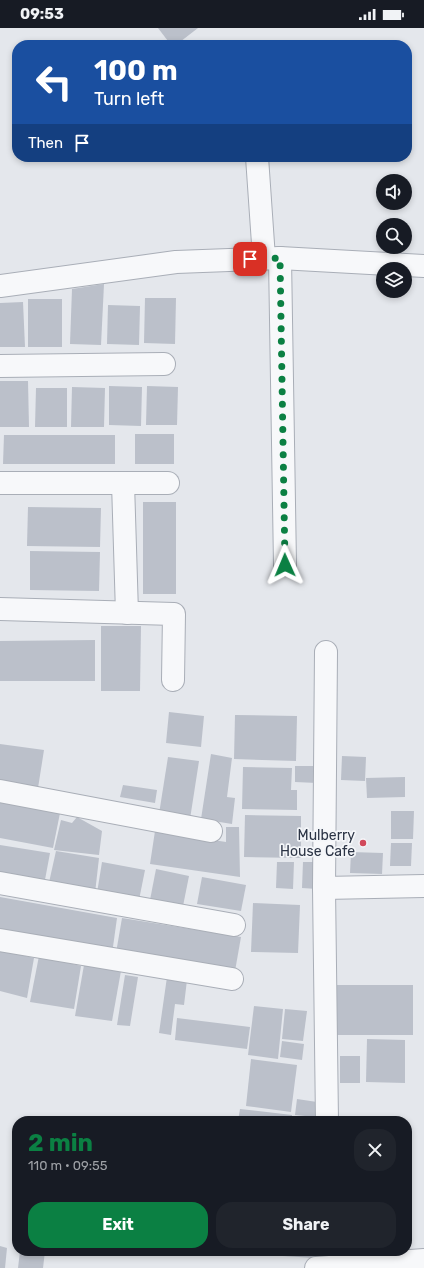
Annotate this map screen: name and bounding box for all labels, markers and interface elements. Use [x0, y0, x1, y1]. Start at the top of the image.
text: 09:53 [20, 5, 64, 23]
text: 100 m [94, 54, 178, 87]
icon: left [28, 56, 80, 108]
text: Turn left [94, 88, 164, 110]
icon: arrive [71, 132, 93, 154]
text: Then [28, 134, 63, 152]
map controls [376, 174, 412, 298]
button: sound [376, 174, 412, 210]
button: search [376, 218, 412, 254]
pin [233, 242, 267, 276]
icon: arrive [239, 248, 261, 270]
button: layers [376, 262, 412, 298]
position arrow [264, 544, 306, 586]
place label: Mulberry House Cafe [280, 827, 355, 860]
marker: Mulberry House Cafe [358, 838, 368, 848]
text: 2 min [28, 1129, 93, 1157]
button: close [354, 1129, 396, 1171]
text: 110 m · 09:55 [28, 1158, 108, 1173]
button: Exit [28, 1202, 208, 1248]
button: Share [216, 1202, 396, 1248]

